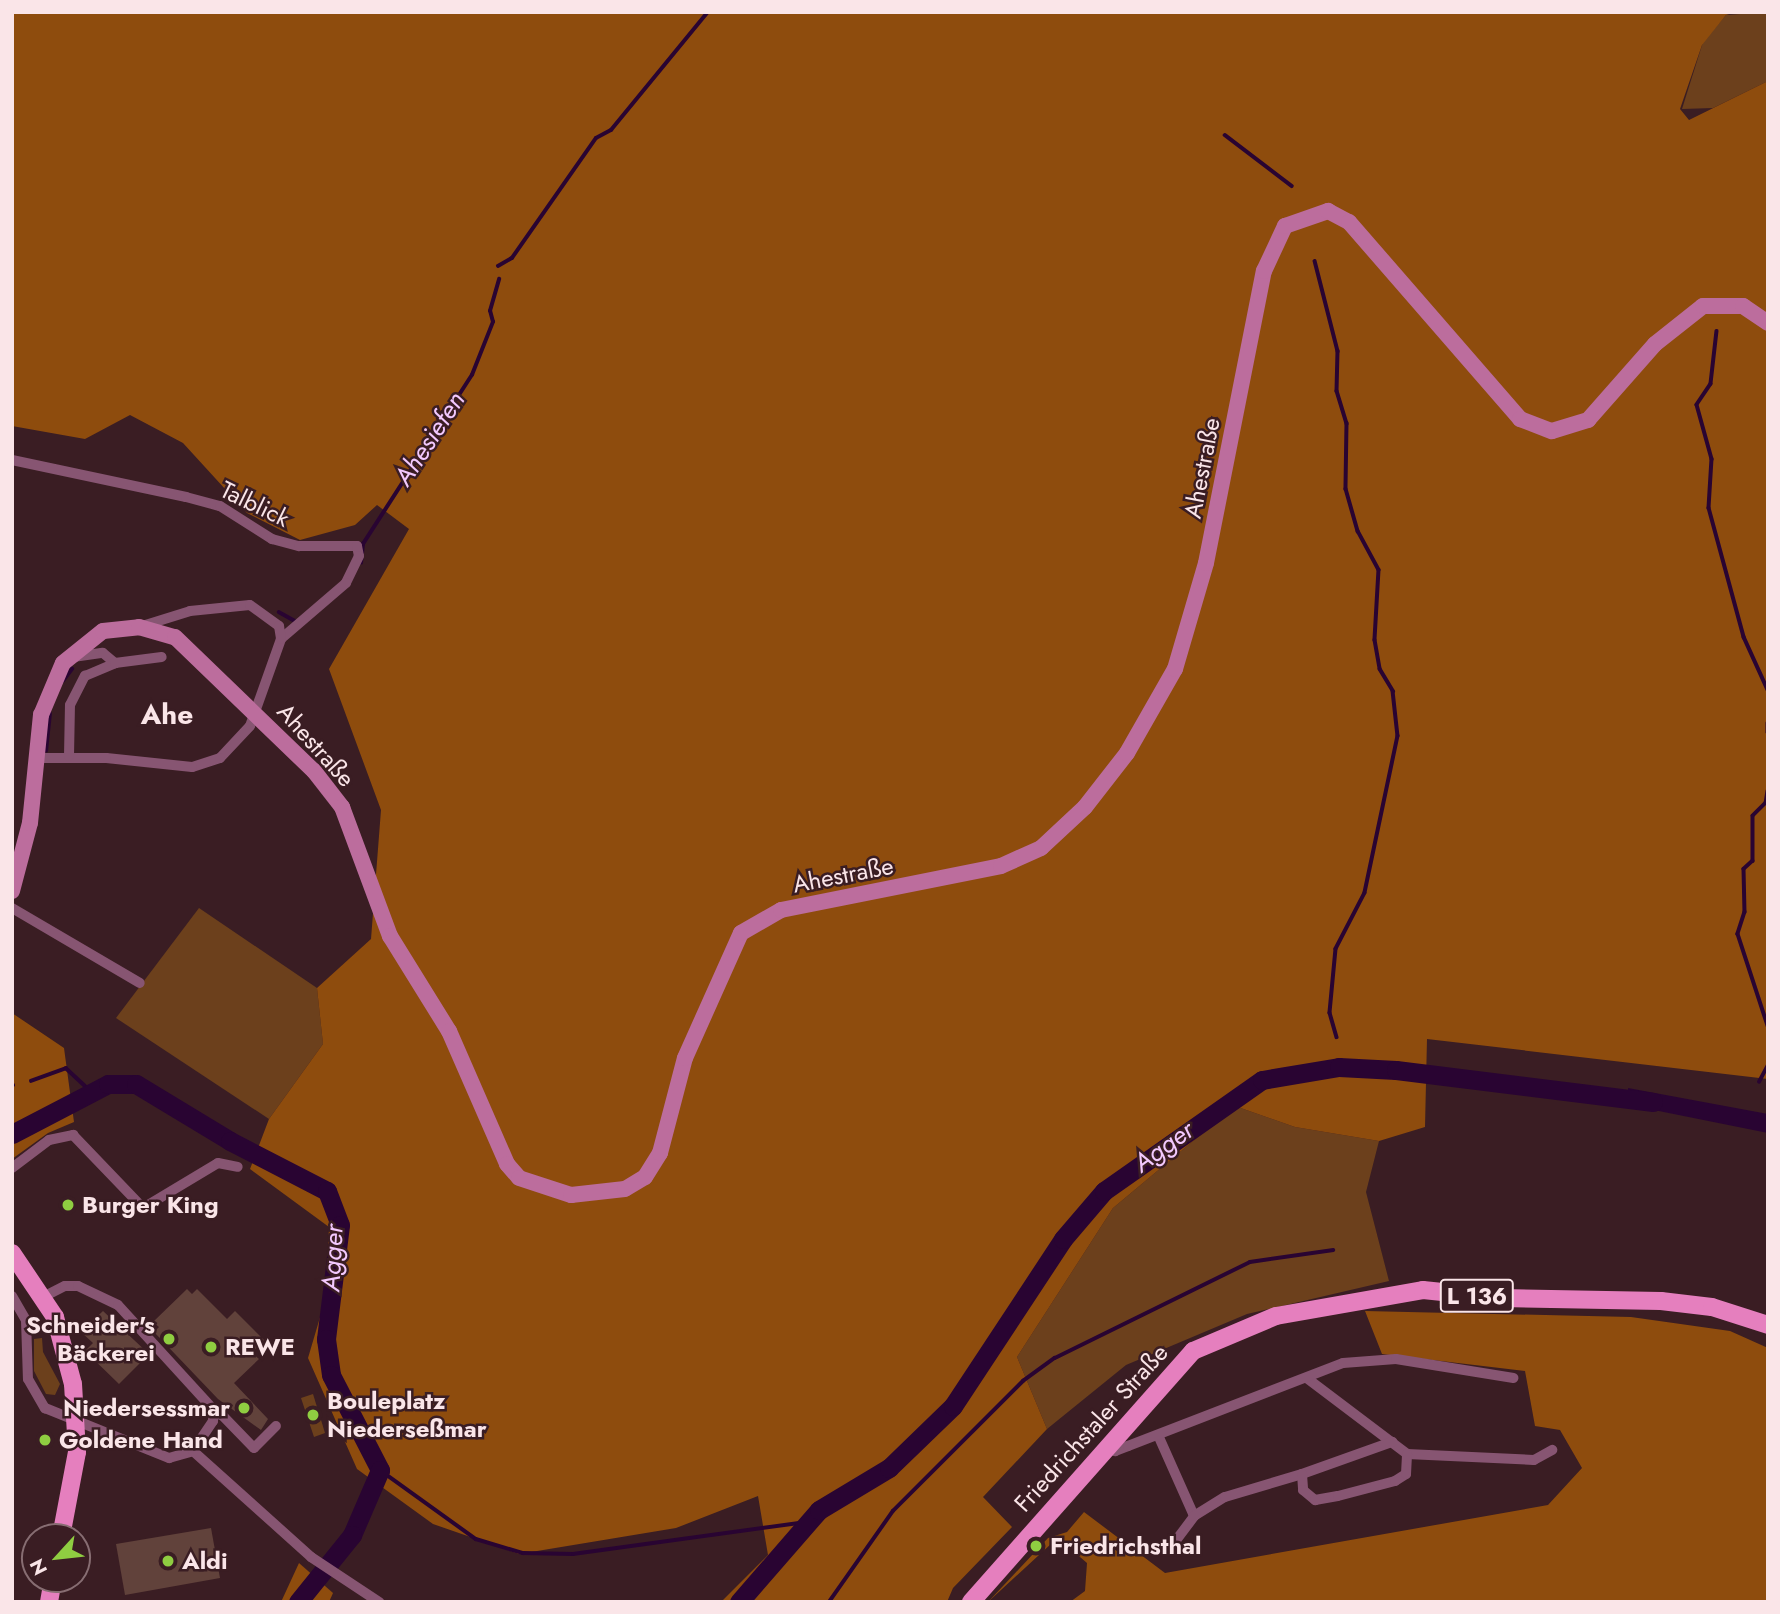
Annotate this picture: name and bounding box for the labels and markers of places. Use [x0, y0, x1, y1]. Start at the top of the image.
place label: Burger King [82, 1191, 219, 1219]
marker: Burger King [60, 1197, 76, 1213]
place label: Schneider's Bäckerei [26, 1311, 155, 1367]
marker: Schneider's Bäckerei [161, 1331, 177, 1347]
place label: REWE [225, 1333, 295, 1361]
marker: REWE [203, 1339, 219, 1355]
place label: Bouleplatz Niederseßmar [327, 1387, 487, 1443]
place label: Niedersessmar [63, 1394, 230, 1422]
marker: Niedersessmar [236, 1400, 252, 1416]
marker: Bouleplatz Niederseßmar [305, 1407, 321, 1423]
place label: Goldene Hand [59, 1426, 223, 1454]
marker: Goldene Hand [37, 1432, 53, 1448]
place label: Friedrichsthal [1050, 1532, 1201, 1560]
marker: Friedrichsthal [1028, 1538, 1044, 1554]
place label: Aldi [182, 1547, 228, 1575]
marker: Aldi [160, 1553, 176, 1569]

